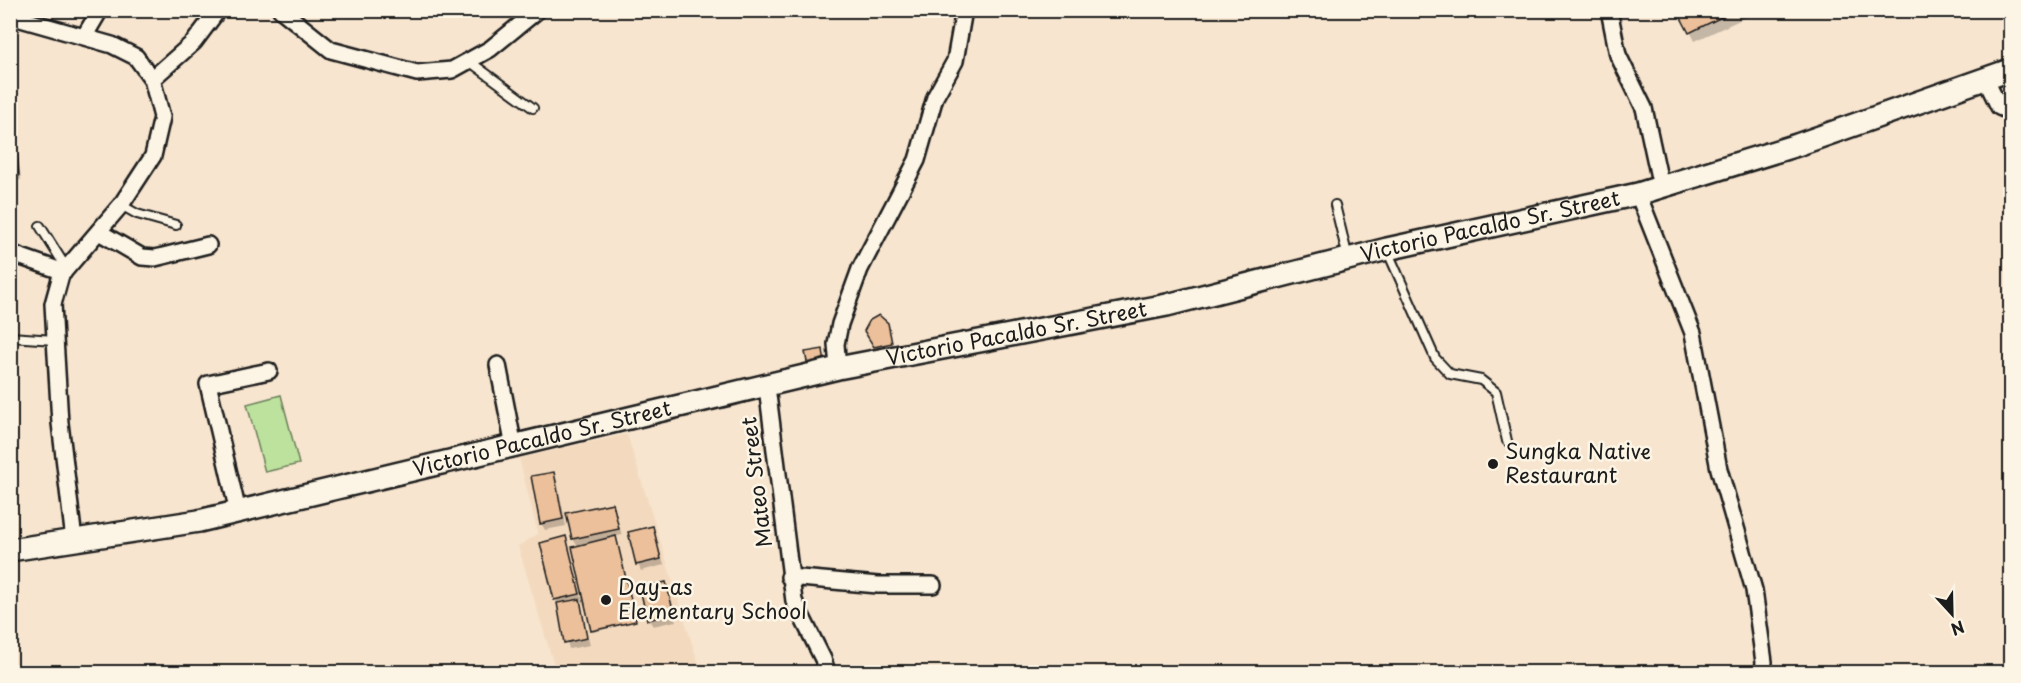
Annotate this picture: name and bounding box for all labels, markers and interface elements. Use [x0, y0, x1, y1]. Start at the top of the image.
street label: Victorio Pacaldo Sr. Street [1357, 180, 1623, 269]
street label: Victorio Pacaldo Sr. Street [883, 291, 1149, 372]
street label: Victorio Pacaldo Sr. Street [409, 391, 674, 483]
street label: Mateo Street [731, 415, 779, 549]
place label: Sungka Native Restaurant [1505, 434, 1651, 490]
marker: Sungka Native Restaurant [1486, 457, 1500, 471]
place label: Day-as Elementary School [618, 570, 807, 626]
north arrow [1922, 584, 1982, 644]
marker: Day-as Elementary School [599, 593, 613, 607]
text: N [1948, 615, 1968, 642]

